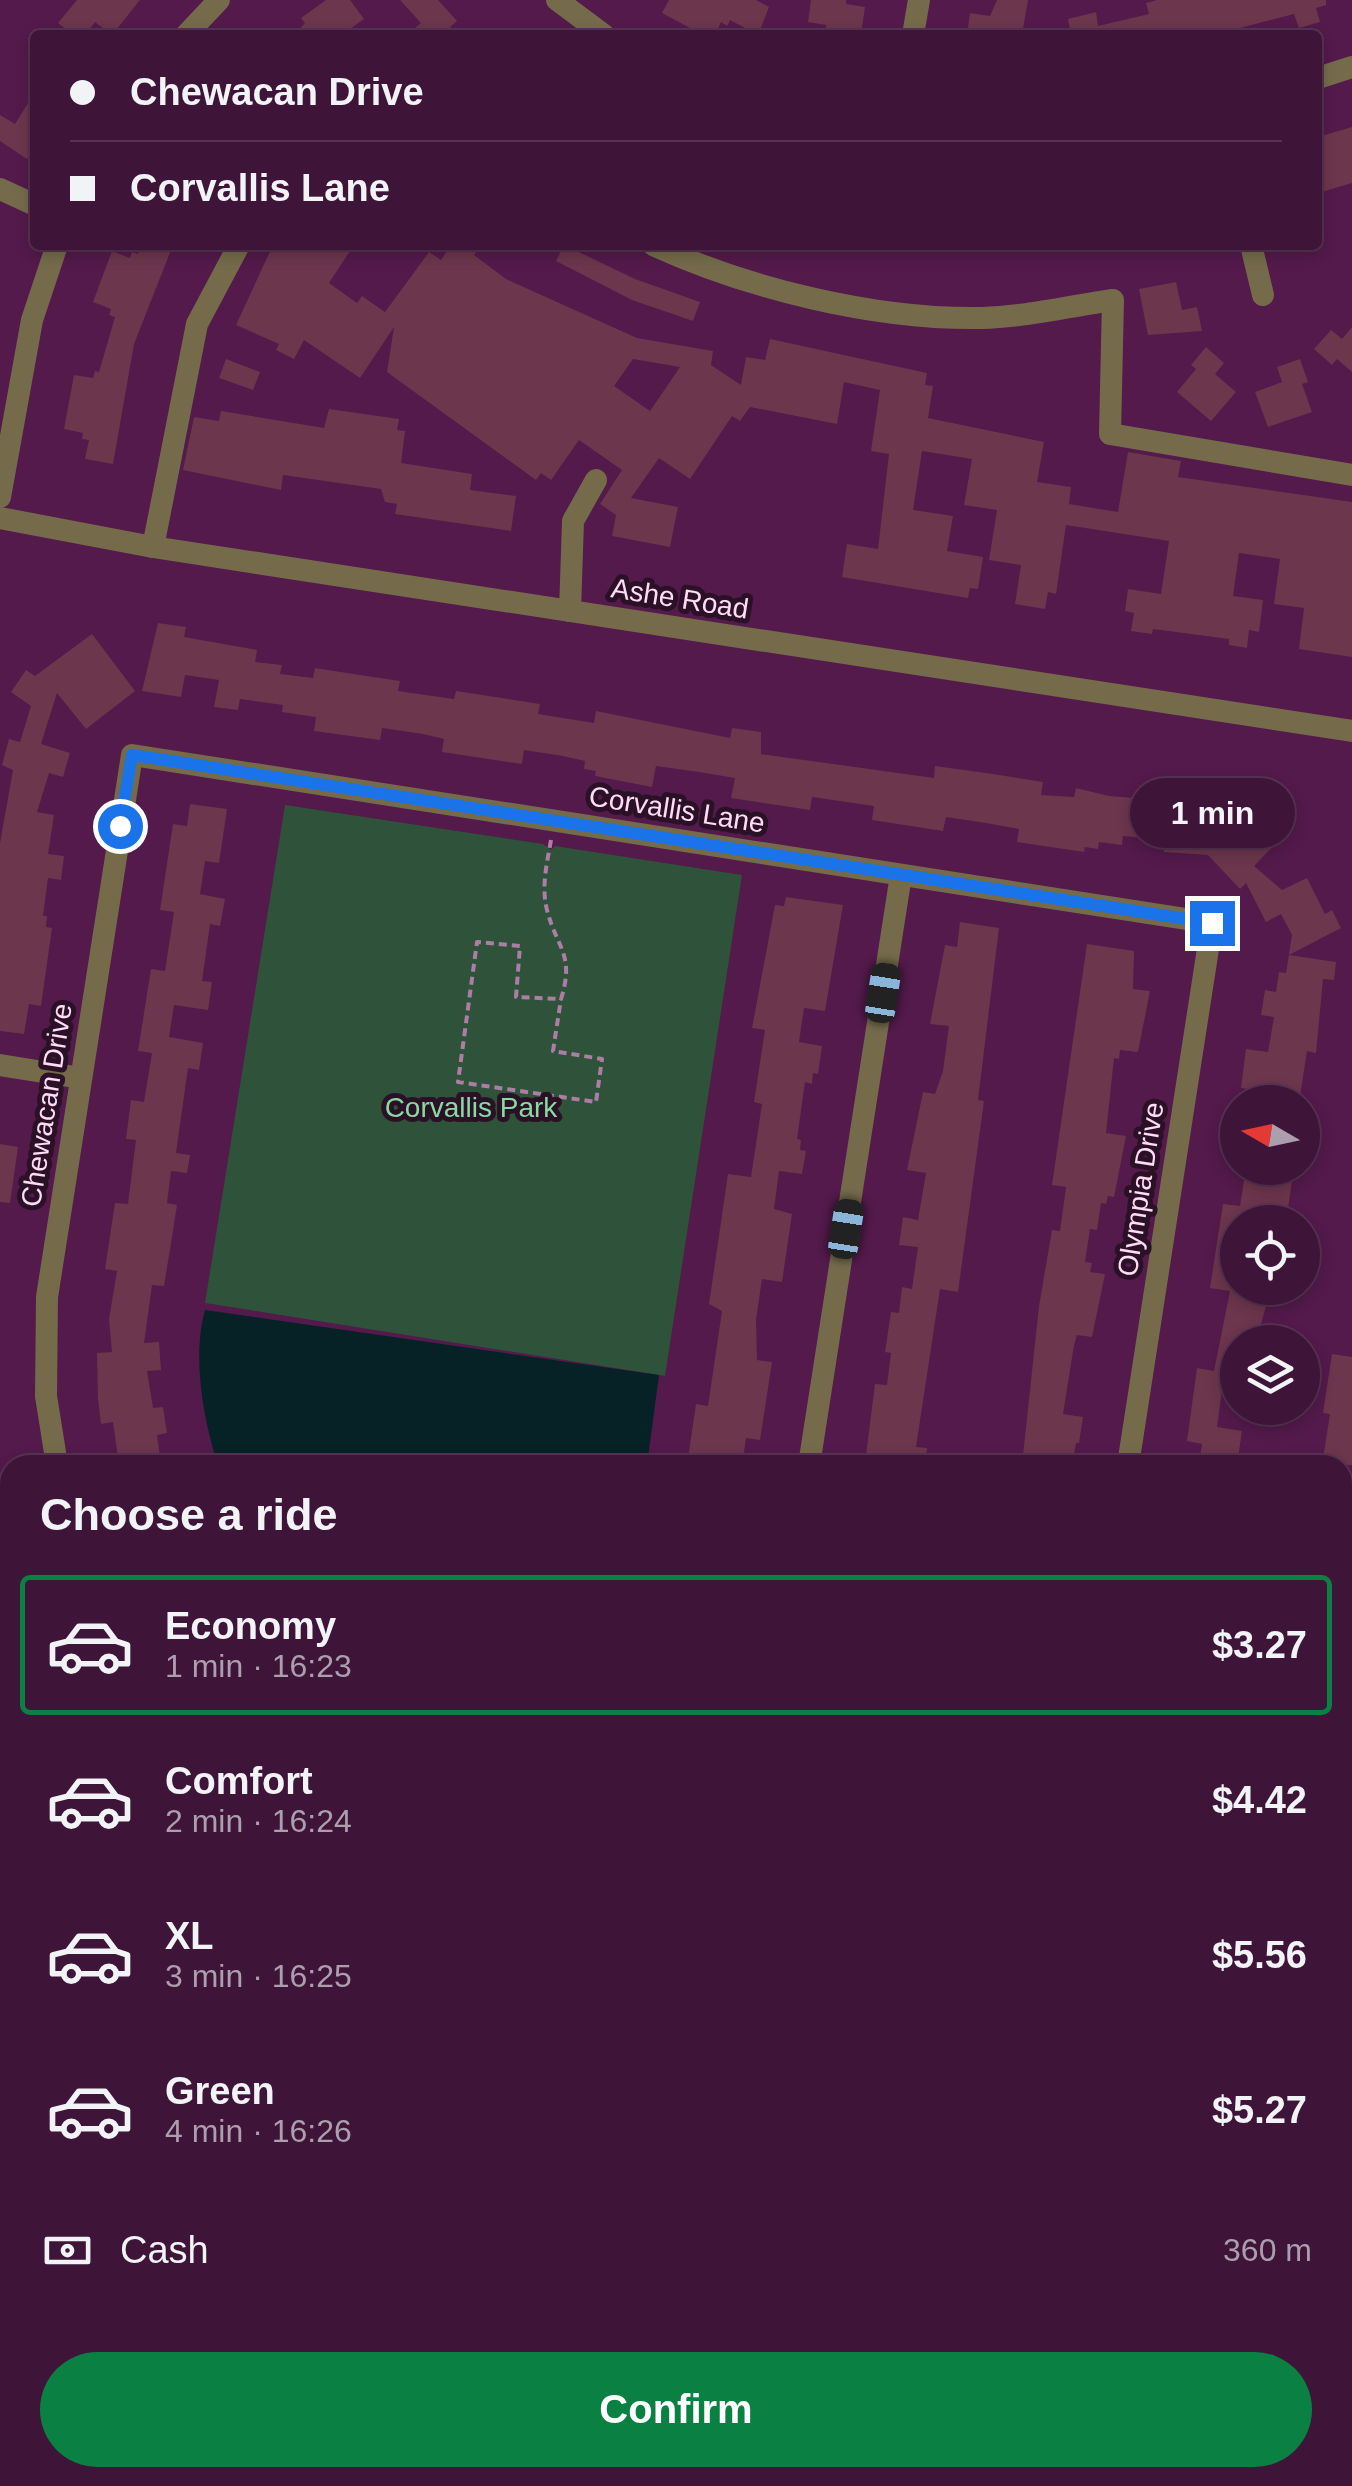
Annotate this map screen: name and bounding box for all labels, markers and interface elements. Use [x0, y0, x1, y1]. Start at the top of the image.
text: Chewacan Drive [130, 71, 424, 113]
text: Corvallis Lane [130, 167, 390, 209]
street label: Ashe Road [609, 572, 751, 625]
callout: 1 min [1130, 778, 1294, 848]
street label: Corvallis Lane [587, 780, 767, 839]
text: 1 min [1171, 795, 1254, 831]
route start [98, 804, 143, 849]
route end [1190, 901, 1235, 946]
car [863, 961, 903, 1025]
street label: Chewacan Drive [15, 1001, 78, 1209]
north arrow [1220, 1085, 1320, 1185]
map controls [1220, 1085, 1320, 1425]
park label: Corvallis Park [385, 1092, 558, 1123]
street label: Olympia Drive [1111, 1100, 1170, 1278]
car [826, 1197, 866, 1261]
button: locate [1220, 1205, 1320, 1305]
button: layers [1220, 1325, 1320, 1425]
text: Choose a ride [40, 1489, 338, 1540]
icon: car [45, 1600, 135, 1690]
text: Economy [165, 1605, 336, 1647]
text: $3.27 [1212, 1624, 1307, 1666]
text: 1 min · 16:23 [165, 1648, 352, 1684]
icon: car [45, 1755, 135, 1845]
text: Comfort [165, 1760, 313, 1802]
text: $4.42 [1212, 1779, 1307, 1821]
text: 2 min · 16:24 [165, 1803, 352, 1839]
icon: car [45, 1910, 135, 2000]
text: XL [165, 1915, 214, 1957]
text: $5.56 [1212, 1934, 1307, 1976]
text: 3 min · 16:25 [165, 1958, 352, 1994]
icon: car [45, 2065, 135, 2155]
text: Green [165, 2070, 275, 2112]
text: $5.27 [1212, 2089, 1307, 2131]
text: 4 min · 16:26 [165, 2113, 352, 2149]
icon: cash [40, 2223, 95, 2278]
text: Cash [120, 2229, 209, 2271]
text: 360 m [1223, 2232, 1312, 2268]
button: Confirm [40, 2352, 1312, 2467]

